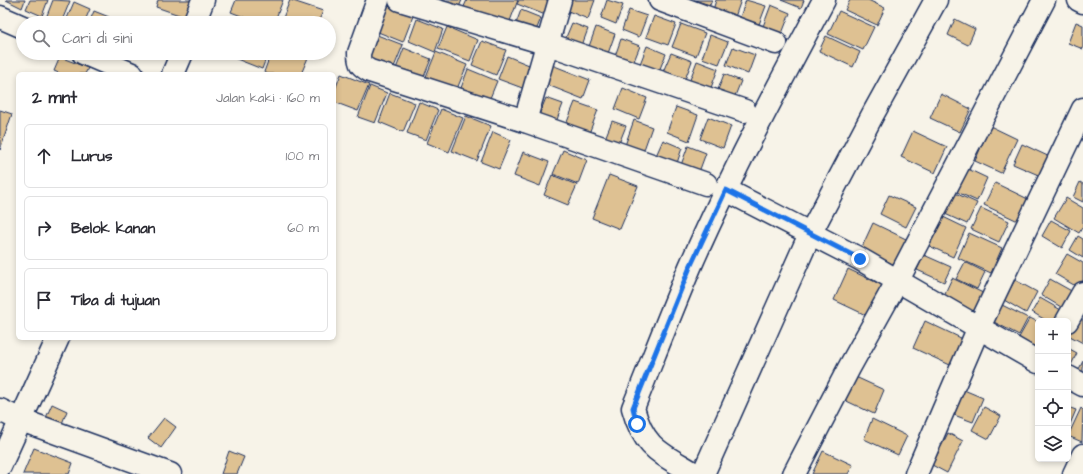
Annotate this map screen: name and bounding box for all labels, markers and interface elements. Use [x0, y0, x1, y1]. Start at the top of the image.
search box [16, 16, 336, 60]
icon: search [30, 27, 52, 49]
text: Cari di sini [62, 28, 132, 49]
text: 2 mnt [32, 86, 77, 110]
text: Jalan kaki · 160 m [216, 89, 320, 107]
icon: ahead [33, 145, 55, 167]
text: Lurus [71, 146, 112, 167]
text: 100 m [286, 147, 319, 165]
icon: right [33, 217, 55, 239]
text: Belok kanan [71, 218, 155, 239]
text: 60 m [287, 219, 319, 237]
route end [851, 250, 869, 268]
icon: arrive [33, 289, 55, 311]
text: Tiba di tujuan [71, 290, 160, 311]
map controls [1035, 318, 1071, 462]
button: + [1035, 318, 1071, 354]
button: − [1035, 354, 1071, 390]
button: locate [1035, 390, 1071, 426]
route start [628, 415, 646, 433]
button: layers [1035, 426, 1071, 462]

